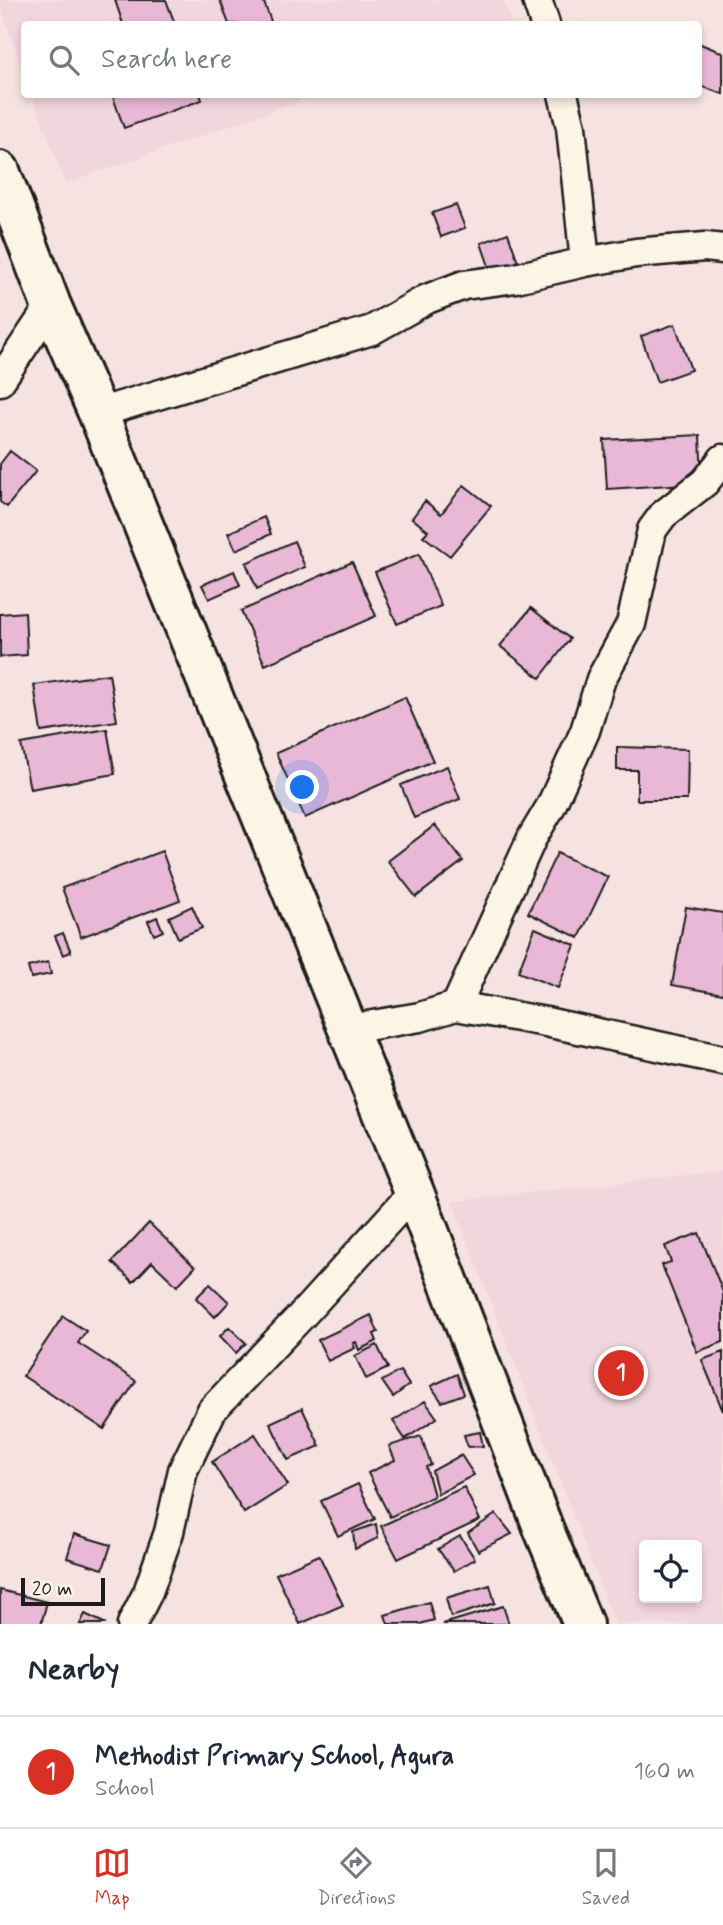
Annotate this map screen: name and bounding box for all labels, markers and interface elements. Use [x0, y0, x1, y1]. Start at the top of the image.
search box [21, 21, 702, 98]
icon: search [45, 41, 83, 79]
text: Search here [101, 43, 232, 77]
your location [285, 770, 319, 804]
pin: 1 [598, 1347, 644, 1399]
map controls [639, 1540, 702, 1603]
button: locate [639, 1540, 702, 1603]
scale bar [21, 1575, 105, 1607]
text: 20 m [32, 1577, 72, 1602]
text: Nearby [28, 1650, 119, 1689]
text: Methodist Primary School, Agura [95, 1740, 454, 1774]
text: 1 [46, 1757, 56, 1787]
text: 160 m [634, 1757, 695, 1787]
text: School [95, 1774, 155, 1804]
tab: Map [93, 1844, 131, 1911]
tab: Directions [317, 1844, 396, 1911]
tab: Saved [582, 1844, 630, 1911]

